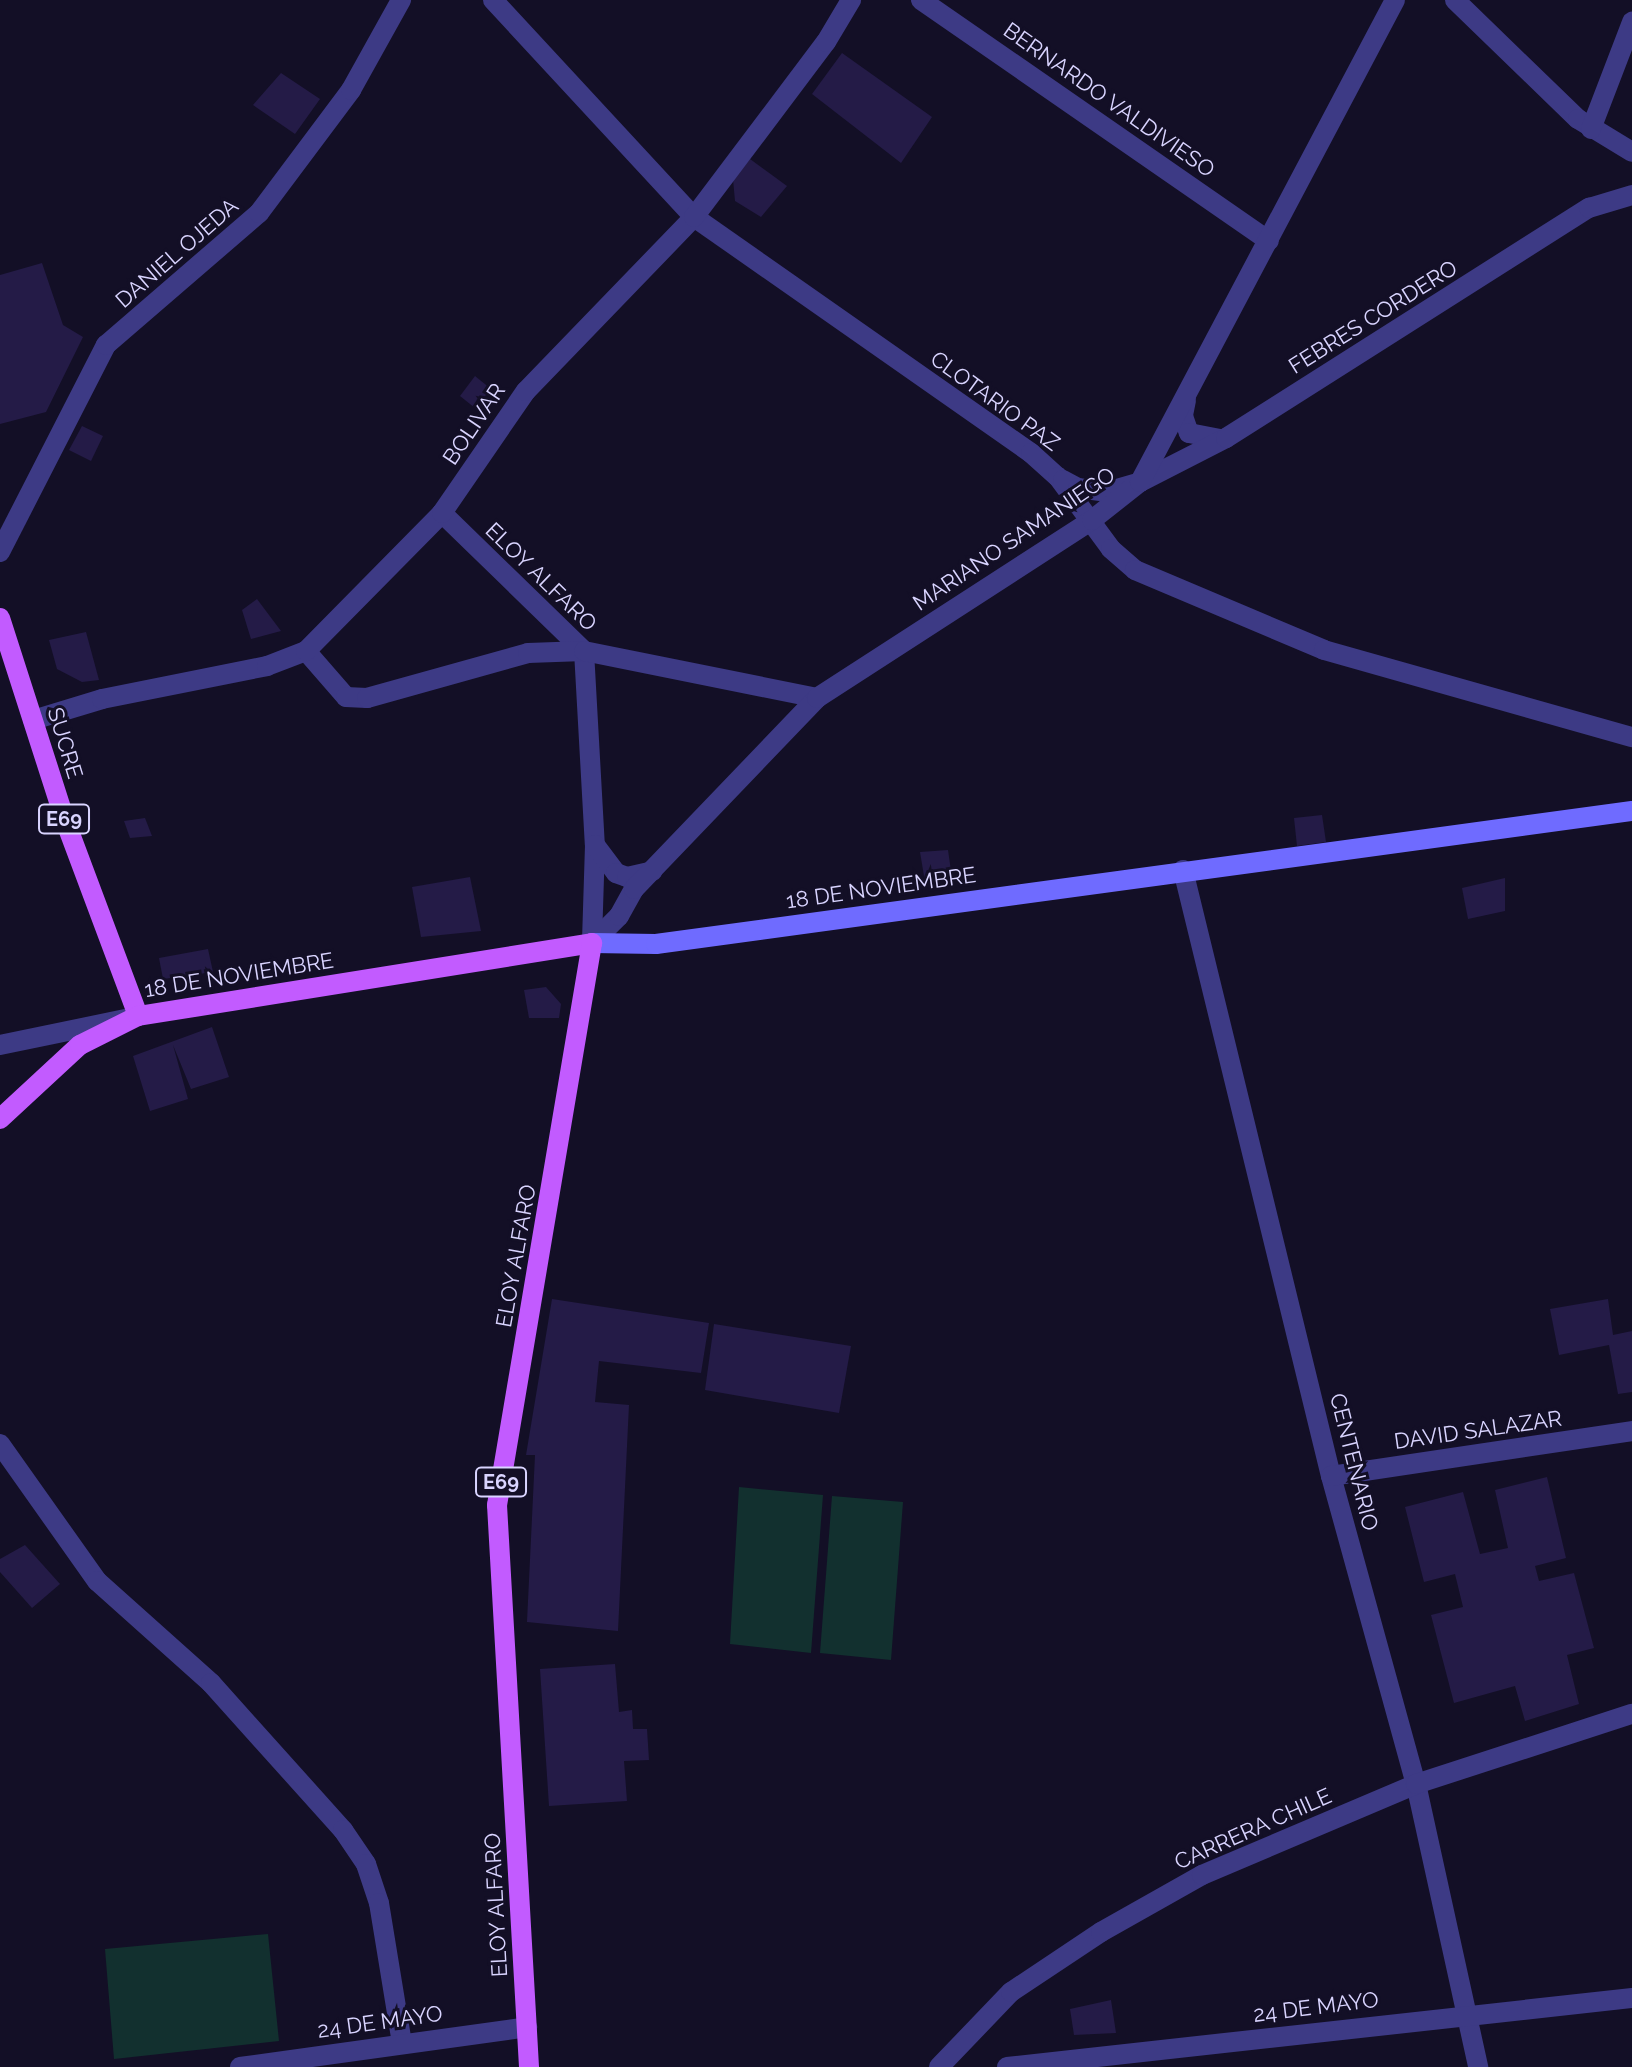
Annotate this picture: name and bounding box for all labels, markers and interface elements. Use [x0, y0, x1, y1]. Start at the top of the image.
street label: BERNARDO VALDIVIESO [998, 17, 1220, 183]
street label: DANIEL OJEDA [110, 192, 244, 314]
street label: FEBRES CORDERO [1284, 255, 1462, 379]
street label: CLOTARIO PAZ [925, 345, 1065, 457]
street label: BOLIVAR [437, 378, 511, 470]
street label: MARIANO SAMANIEGO [908, 462, 1120, 616]
street label: ELOY ALFARO [479, 517, 603, 637]
street label: SUCRE [42, 704, 88, 782]
road number: E69 [38, 803, 90, 835]
street label: 18 DE NOVIEMBRE [784, 862, 978, 914]
street label: 18 DE NOVIEMBRE [142, 947, 336, 1003]
street label: ELOY ALFARO [490, 1182, 542, 1330]
street label: CENTENARIO [1324, 1391, 1384, 1533]
street label: DAVID SALAZAR [1392, 1405, 1564, 1455]
road number: E69 [475, 1466, 527, 1498]
street label: CARRERA CHILE [1170, 1782, 1336, 1876]
street label: ELOY ALFARO [479, 1831, 513, 1979]
street label: 24 DE MAYO [1252, 1986, 1380, 2028]
street label: 24 DE MAYO [316, 2000, 444, 2044]

